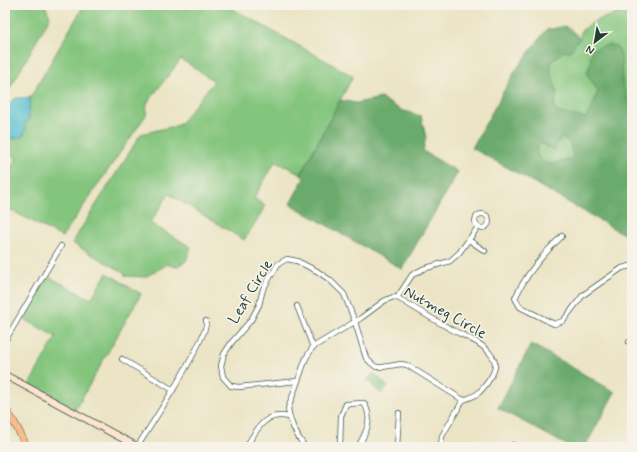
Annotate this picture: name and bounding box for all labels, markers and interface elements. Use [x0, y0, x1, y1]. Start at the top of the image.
north arrow [575, 22, 615, 62]
text: N [584, 42, 597, 58]
street label: Leaf Circle [224, 256, 278, 328]
street label: Nutmeg Circle [400, 282, 490, 344]

